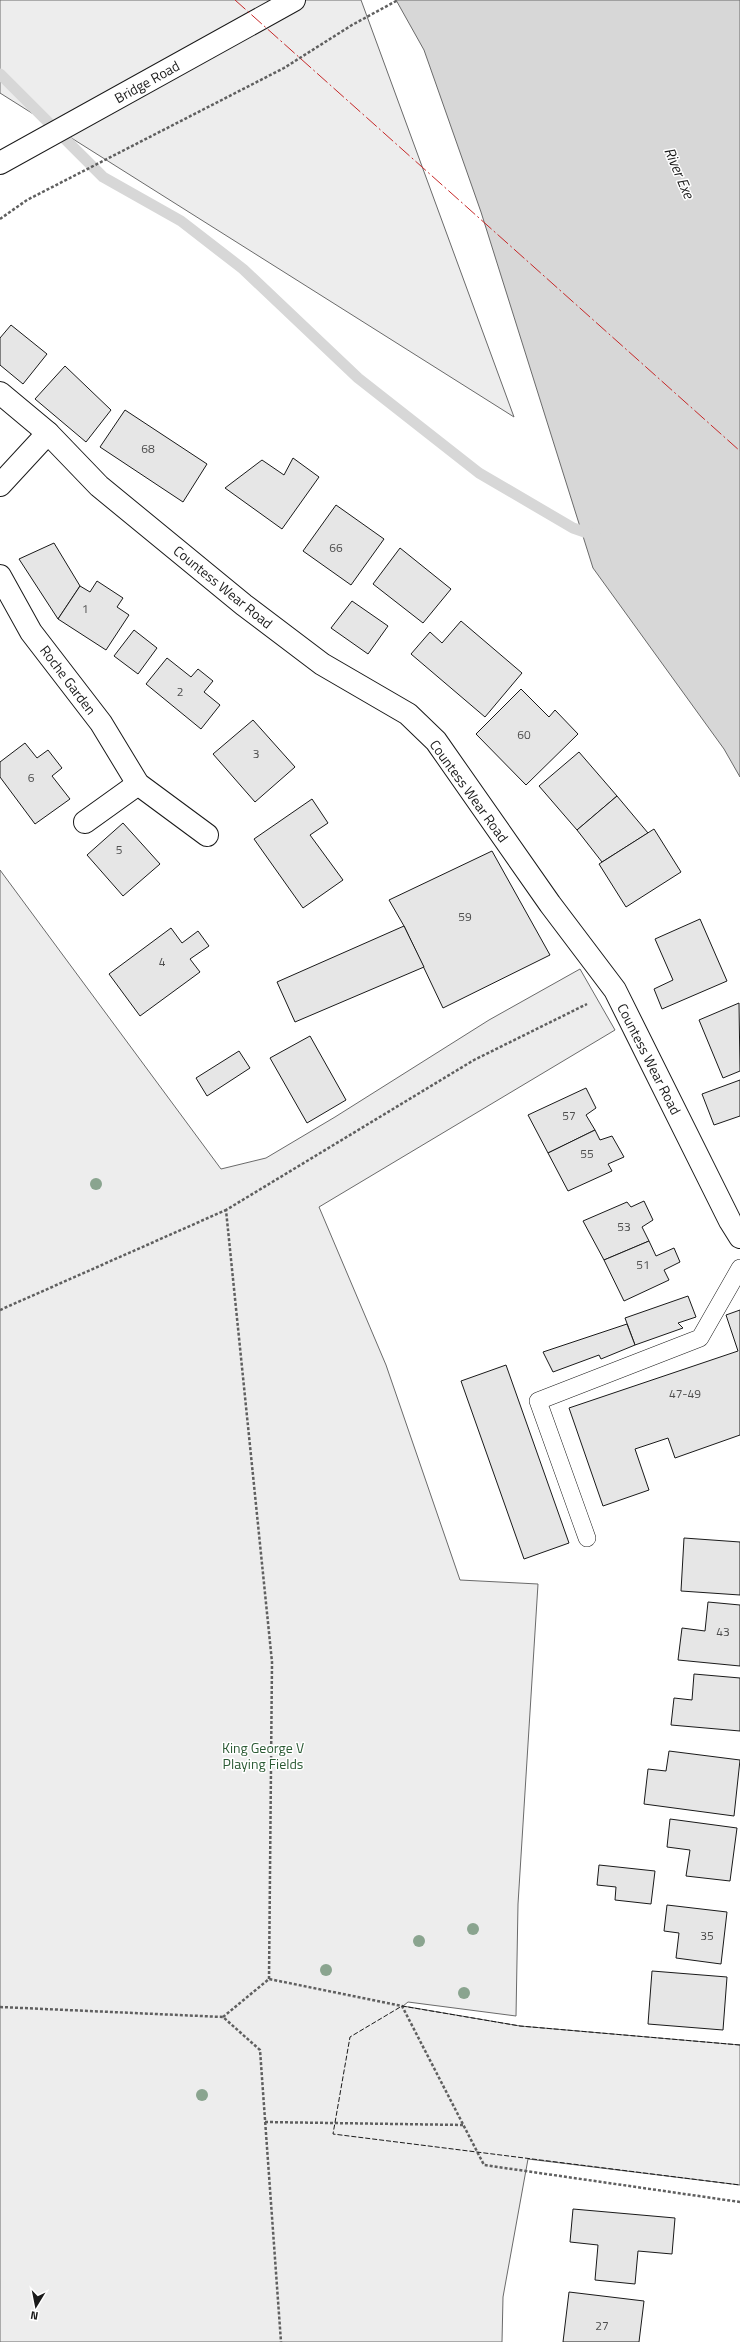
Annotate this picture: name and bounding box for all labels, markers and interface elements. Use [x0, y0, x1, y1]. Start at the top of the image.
street label: Bridge Road [110, 55, 183, 108]
water label: River Exe [658, 144, 701, 203]
house number: 68 [141, 439, 155, 458]
house number: 66 [329, 538, 343, 557]
street label: Countess Wear Road [169, 540, 277, 633]
house number: 1 [82, 599, 88, 618]
street label: Roche Garden [35, 641, 101, 719]
house number: 2 [177, 682, 183, 701]
house number: 60 [517, 725, 531, 744]
street label: Countess Wear Road [425, 735, 514, 846]
house number: 3 [253, 744, 259, 763]
house number: 6 [28, 768, 35, 787]
house number: 5 [116, 840, 123, 859]
house number: 59 [458, 907, 472, 926]
house number: 4 [159, 952, 166, 971]
street label: Countess Wear Road [612, 1000, 687, 1118]
house number: 57 [562, 1106, 576, 1125]
house number: 55 [580, 1144, 594, 1163]
house number: 53 [617, 1217, 631, 1236]
house number: 51 [636, 1255, 650, 1274]
house number: 47-49 [669, 1384, 701, 1403]
house number: 43 [716, 1622, 730, 1641]
park label: King George V Playing Fields [222, 1737, 304, 1774]
house number: 35 [700, 1926, 714, 1945]
north arrow [16, 2286, 56, 2326]
text: N [29, 2307, 39, 2324]
house number: 27 [595, 2316, 609, 2335]

